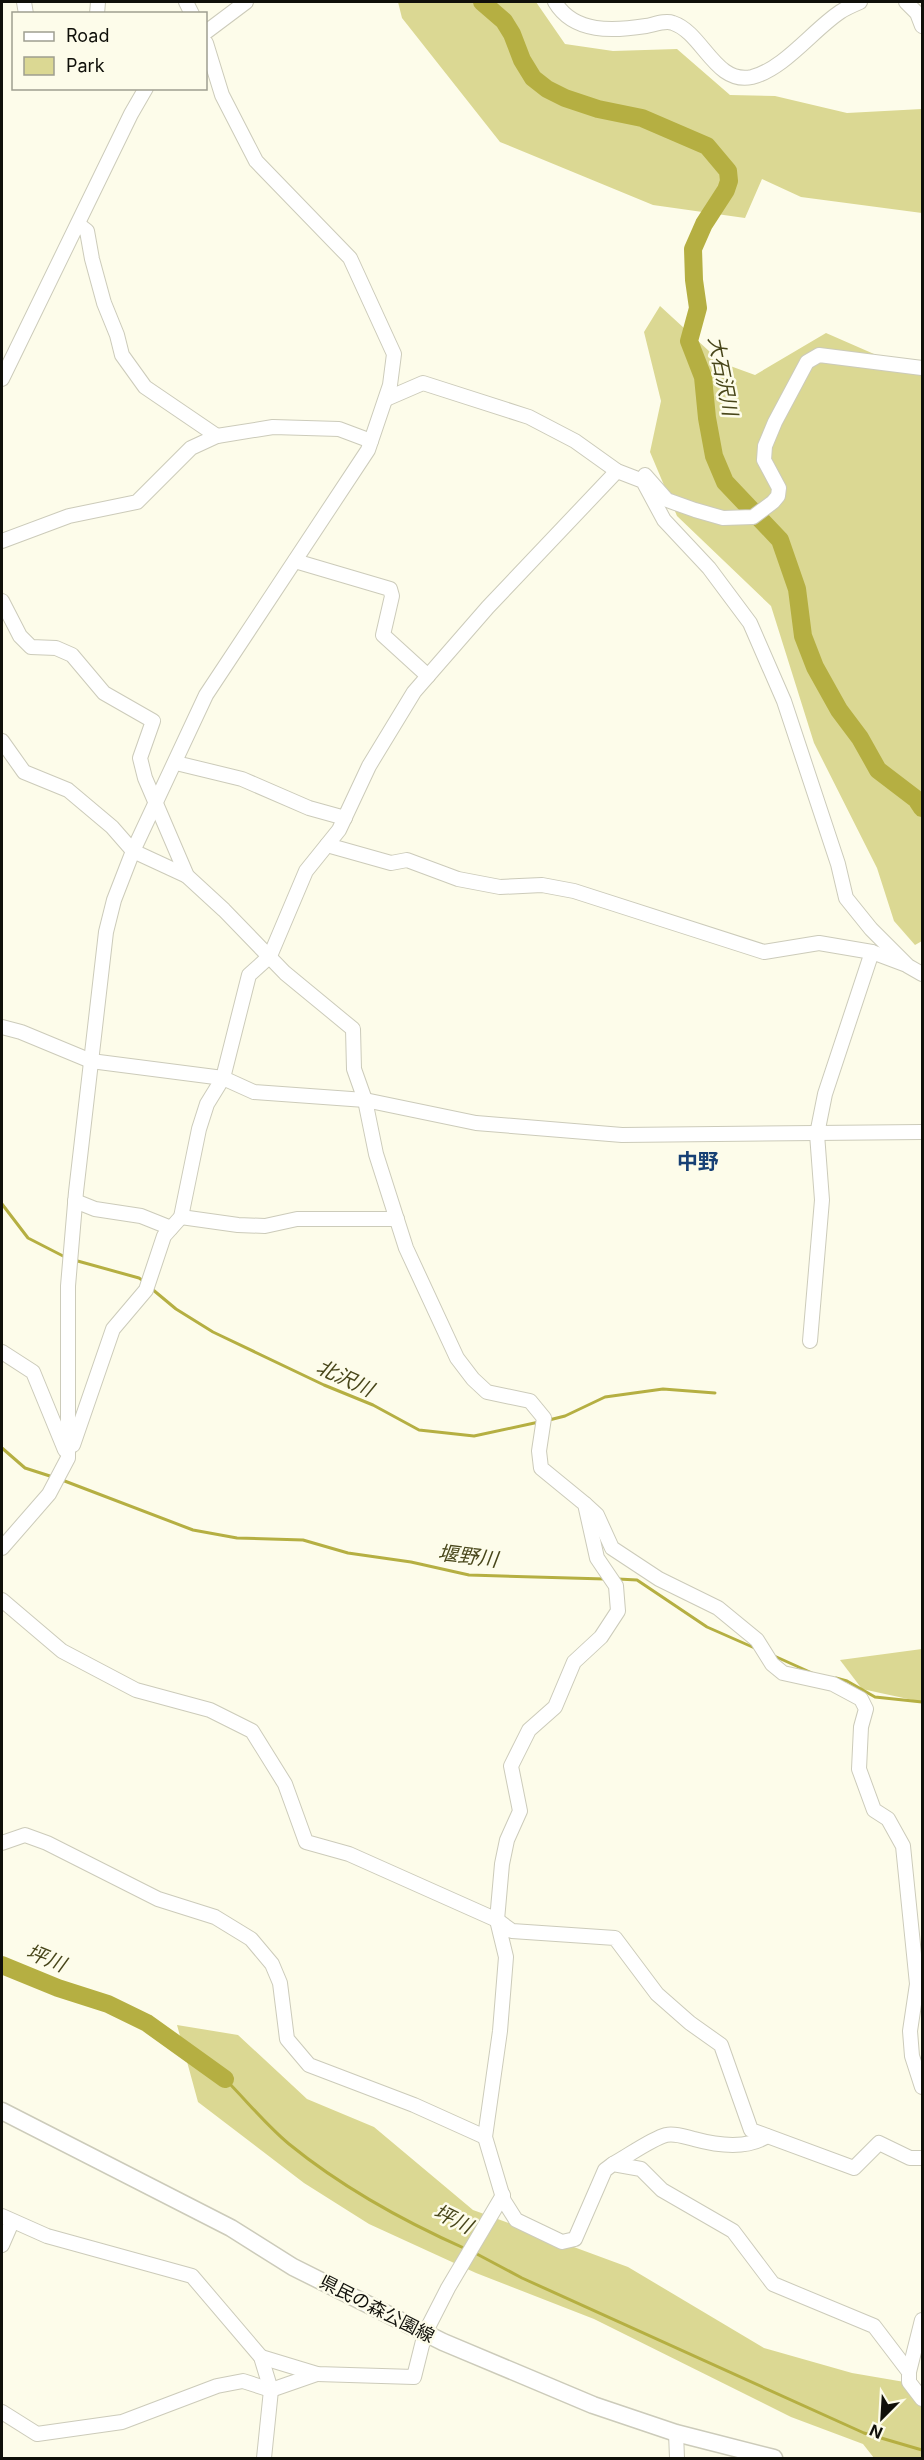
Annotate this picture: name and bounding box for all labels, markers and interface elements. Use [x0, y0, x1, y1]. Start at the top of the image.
legend [12, 12, 207, 90]
text: Road [66, 25, 109, 46]
text: Park [66, 55, 105, 76]
water label: 大石沢川 [704, 334, 743, 420]
district label: 中野 [677, 1149, 719, 1174]
water label: 北沢川 [313, 1354, 379, 1402]
water label: 堰野川 [437, 1540, 501, 1572]
water label: 坪川 [23, 1939, 71, 1977]
water label: 坪川 [430, 2199, 478, 2239]
street label: 県民の森公園線 [316, 2271, 438, 2347]
north arrow [852, 2388, 912, 2448]
text: N [866, 2420, 886, 2443]

